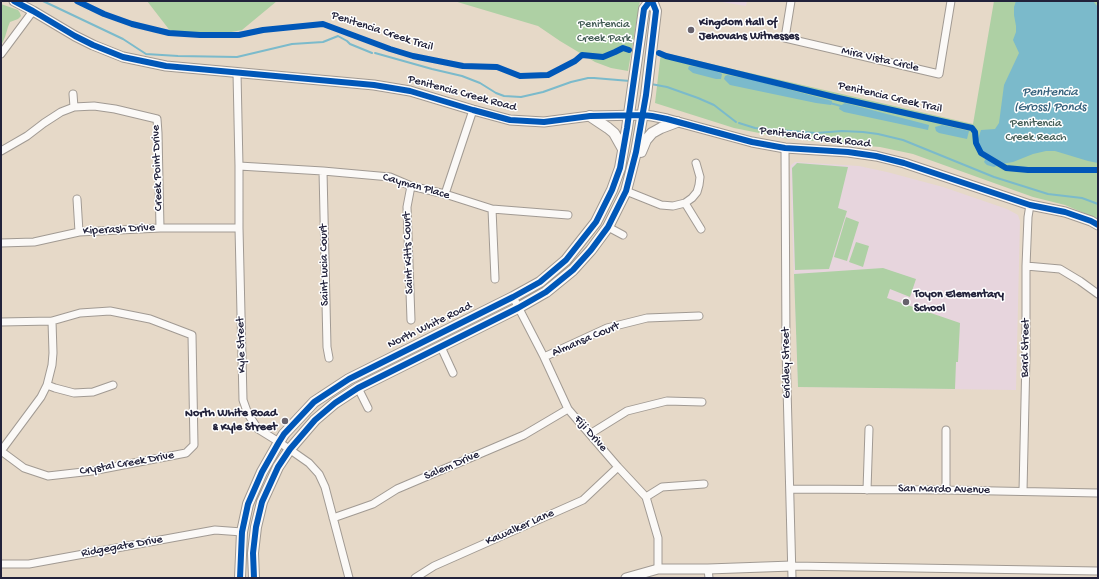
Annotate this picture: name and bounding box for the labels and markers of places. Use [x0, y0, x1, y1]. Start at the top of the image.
place label: Kingdom Hall of Jehovahs Witnesses [699, 16, 799, 44]
marker: Kingdom Hall of Jehovahs Witnesses [686, 25, 696, 35]
place label: Toyon Elementary School [914, 288, 1004, 316]
marker: Toyon Elementary School [901, 297, 911, 307]
place label: North White Road & Kyle Street [185, 407, 277, 435]
marker: North White Road & Kyle Street [280, 416, 290, 426]

